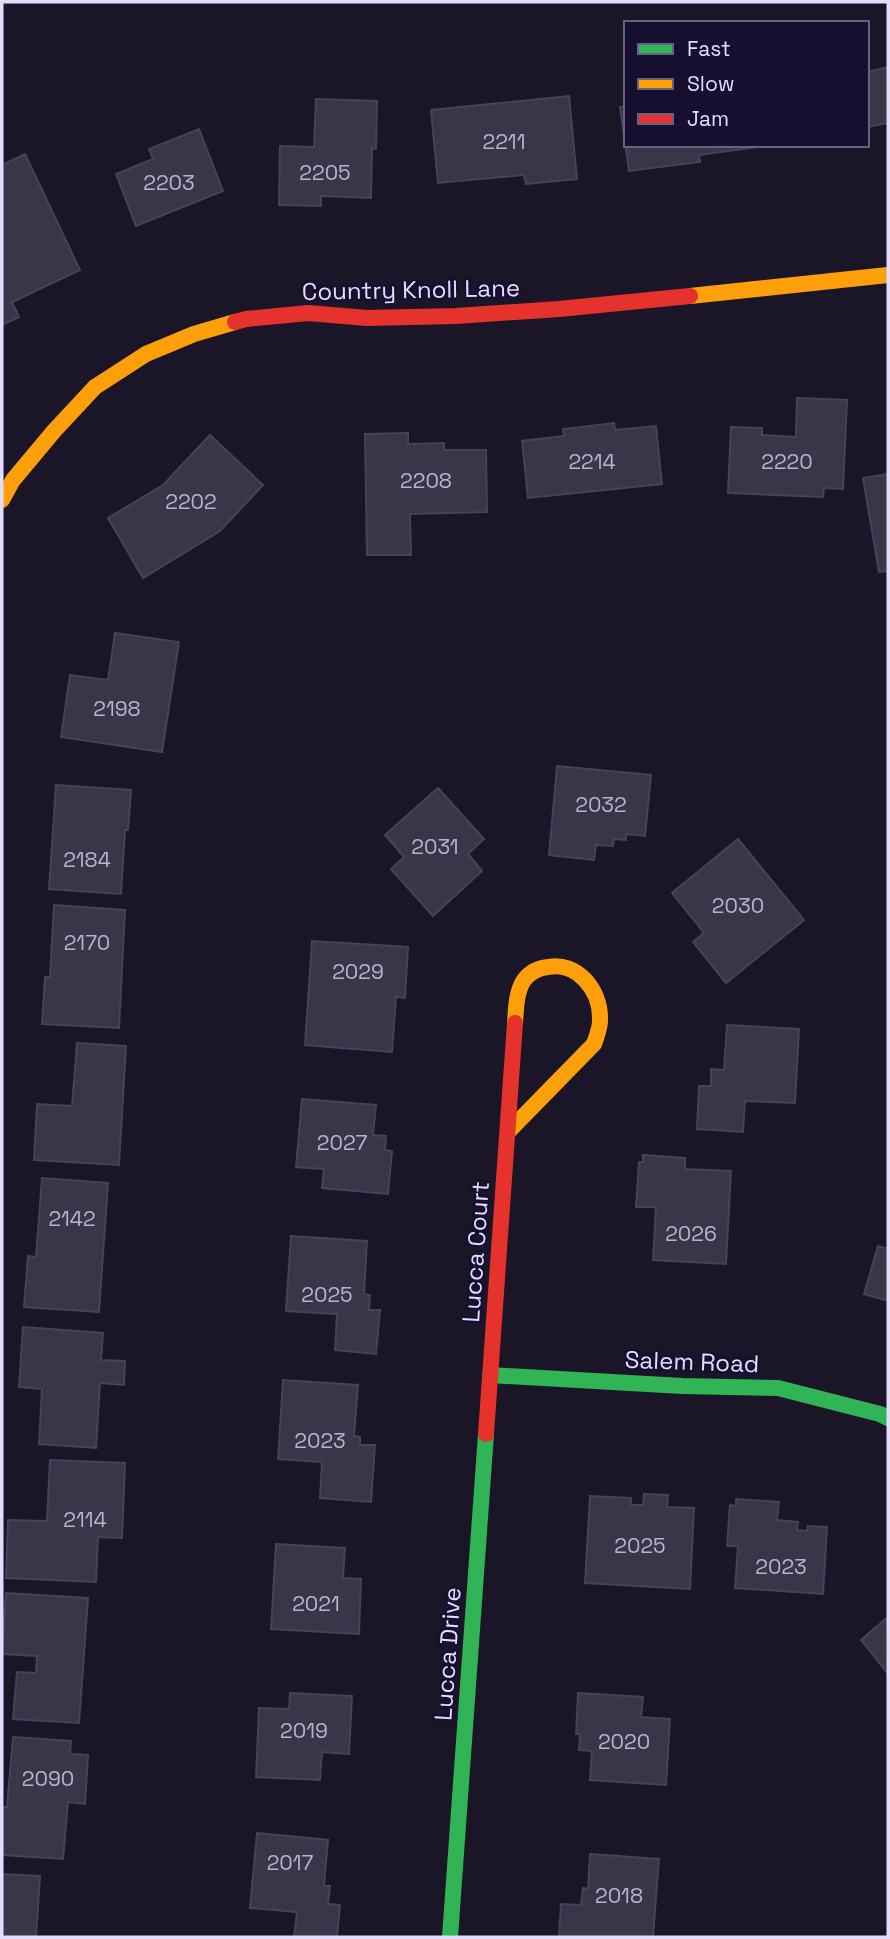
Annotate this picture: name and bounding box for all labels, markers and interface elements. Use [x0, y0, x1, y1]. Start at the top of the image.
legend [624, 21, 869, 147]
text: Fast [687, 35, 731, 62]
text: Slow [687, 70, 735, 97]
text: Jam [687, 105, 729, 132]
house number: 2211 [483, 128, 525, 155]
house number: 2205 [299, 159, 351, 186]
house number: 2203 [143, 169, 195, 196]
street label: Country Knoll Lane [302, 272, 520, 307]
house number: 2214 [568, 448, 616, 475]
house number: 2220 [761, 448, 813, 475]
house number: 2208 [400, 467, 452, 494]
house number: 2202 [165, 488, 217, 515]
house number: 2198 [93, 695, 141, 722]
house number: 2032 [575, 791, 627, 818]
house number: 2031 [411, 833, 459, 860]
house number: 2184 [63, 846, 111, 873]
house number: 2030 [712, 892, 764, 919]
house number: 2170 [64, 929, 110, 956]
house number: 2029 [332, 958, 384, 985]
house number: 2027 [317, 1129, 367, 1156]
street label: Lucca Court [455, 1180, 496, 1324]
house number: 2142 [48, 1205, 96, 1232]
house number: 2026 [665, 1220, 717, 1247]
house number: 2025 [301, 1281, 353, 1308]
street label: Salem Road [624, 1344, 760, 1379]
house number: 2023 [294, 1427, 346, 1454]
house number: 2114 [63, 1506, 107, 1533]
house number: 2025 [614, 1532, 666, 1559]
house number: 2023 [755, 1553, 807, 1580]
street label: Lucca Drive [427, 1586, 468, 1722]
house number: 2021 [292, 1590, 340, 1617]
house number: 2019 [280, 1717, 328, 1744]
house number: 2020 [598, 1728, 650, 1755]
house number: 2090 [22, 1765, 74, 1792]
house number: 2017 [267, 1849, 314, 1876]
house number: 2018 [595, 1882, 643, 1909]

